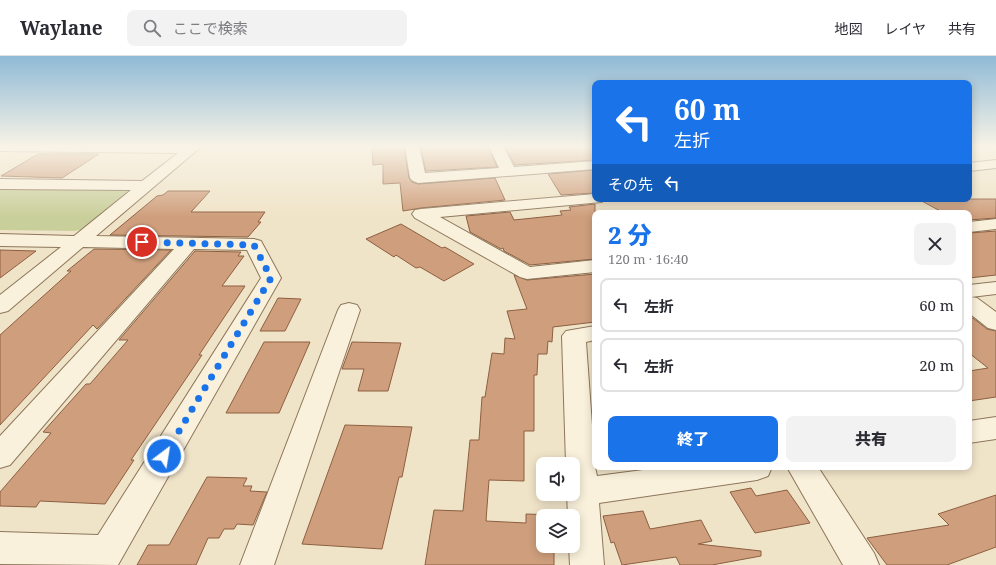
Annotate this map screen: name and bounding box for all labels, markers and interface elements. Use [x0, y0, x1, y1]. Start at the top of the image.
search box [127, 10, 407, 46]
text: Waylane [20, 15, 103, 41]
icon: search [141, 17, 163, 39]
text: ここで検索 [173, 18, 248, 38]
text: 地図 [834, 19, 862, 38]
text: レイヤ [884, 19, 926, 38]
text: 共有 [948, 19, 976, 38]
text: 60 m [674, 90, 741, 128]
icon: left [608, 96, 660, 148]
text: 左折 [674, 128, 710, 152]
icon: left [661, 172, 683, 194]
text: その先 [608, 174, 653, 194]
text: 2 分 [608, 218, 652, 251]
button: close [914, 223, 956, 265]
pin [125, 225, 159, 259]
icon: arrive [131, 231, 153, 253]
text: 120 m · 16:40 [608, 250, 688, 268]
icon: left [610, 294, 632, 316]
text: 60 m [919, 295, 954, 315]
text: 左折 [644, 296, 674, 316]
icon: left [610, 354, 632, 376]
text: 20 m [919, 355, 954, 375]
text: 左折 [644, 356, 674, 376]
button: 終了 [608, 416, 778, 462]
button: 共有 [786, 416, 956, 462]
position arrow [143, 435, 185, 477]
map controls [536, 457, 580, 553]
button: sound [536, 457, 580, 501]
button: layers [536, 509, 580, 553]

